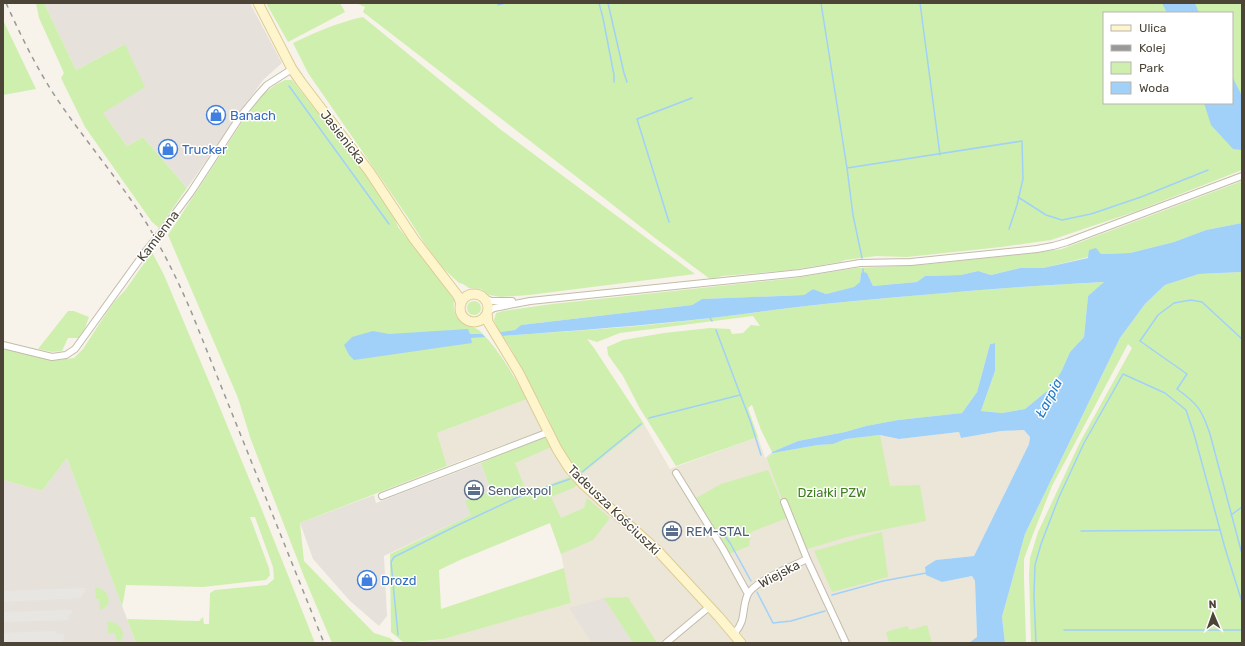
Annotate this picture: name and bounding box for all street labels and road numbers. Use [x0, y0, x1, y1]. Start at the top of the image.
street label: Jasienicka [317, 107, 369, 167]
street label: Kamienna [134, 208, 182, 264]
street label: Tadeusza Kościuszki [565, 462, 663, 558]
street label: Wiejska [756, 557, 802, 591]

